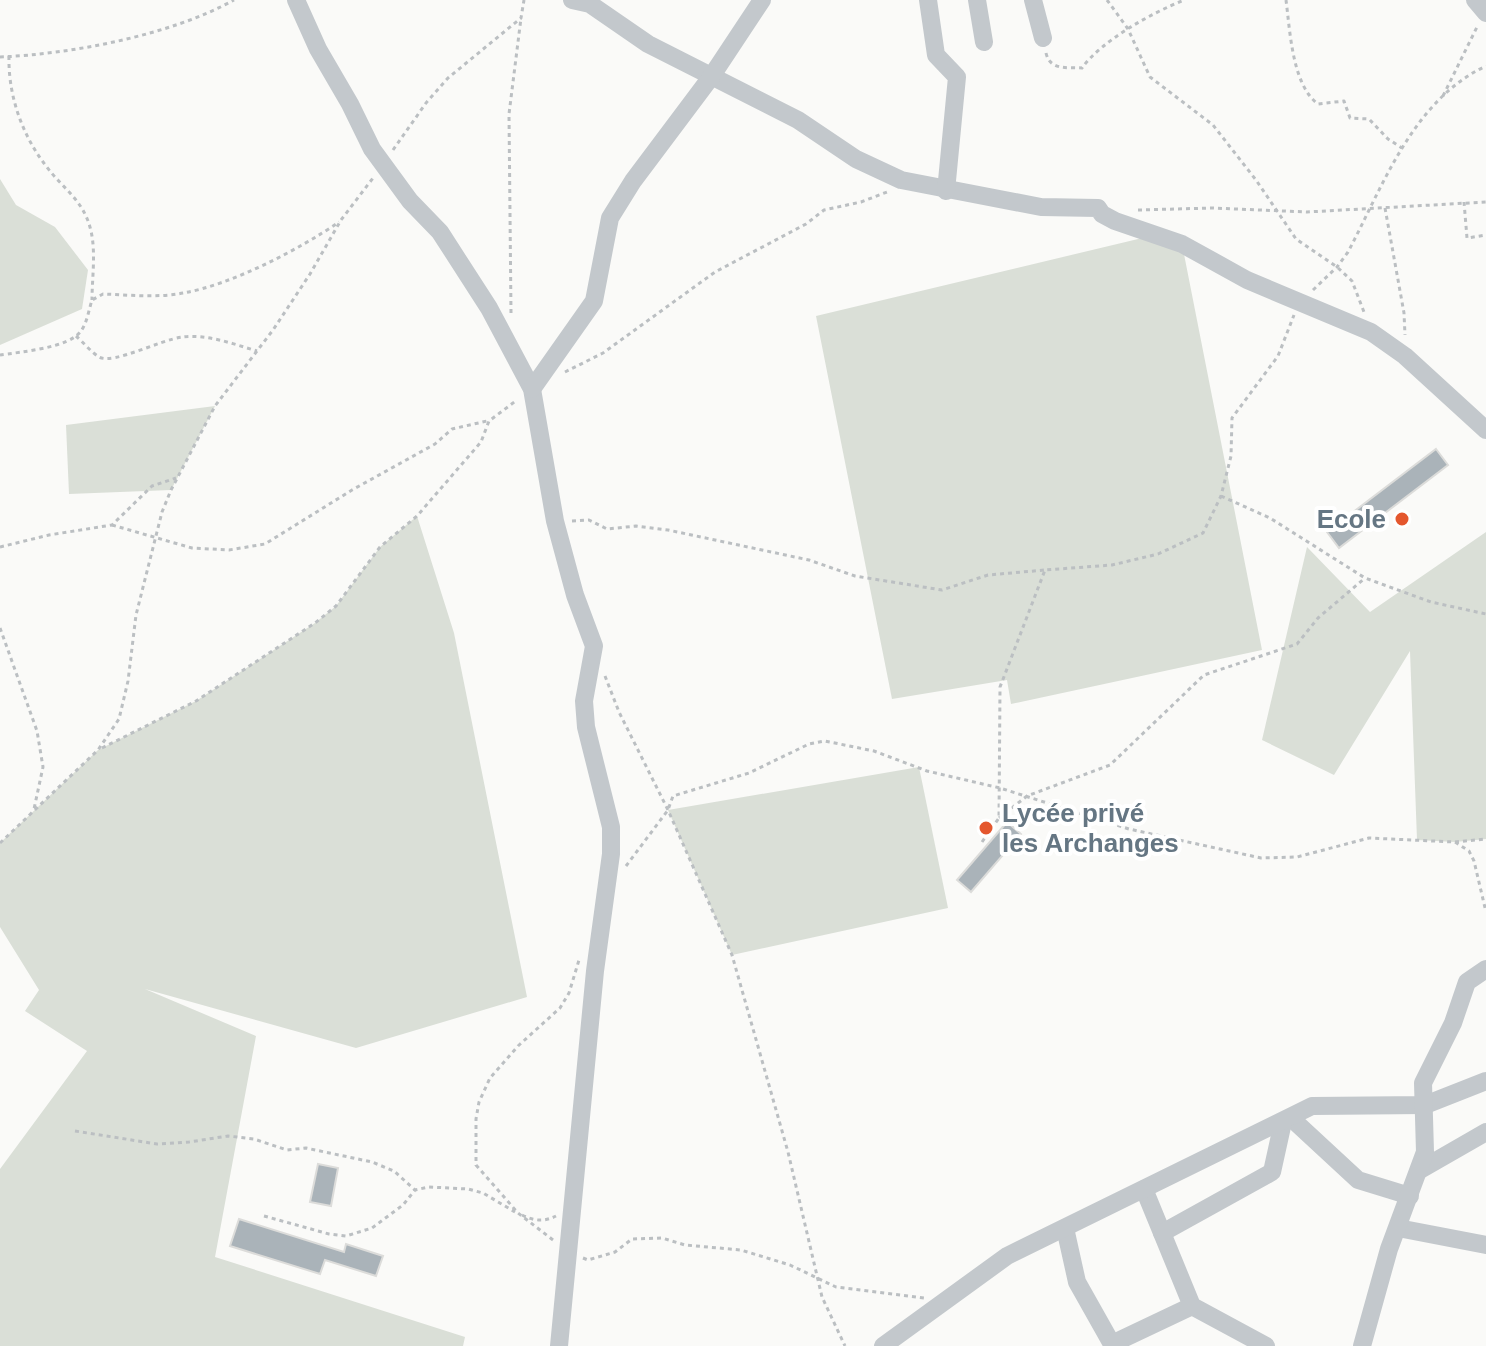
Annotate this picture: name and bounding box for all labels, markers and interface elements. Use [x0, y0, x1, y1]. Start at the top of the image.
place label: Ecole [1317, 504, 1386, 534]
marker: Ecole [1393, 510, 1411, 528]
place label: Lycée privé les Archanges [1002, 798, 1179, 858]
marker: Lycée privé les Archanges [977, 819, 995, 837]

